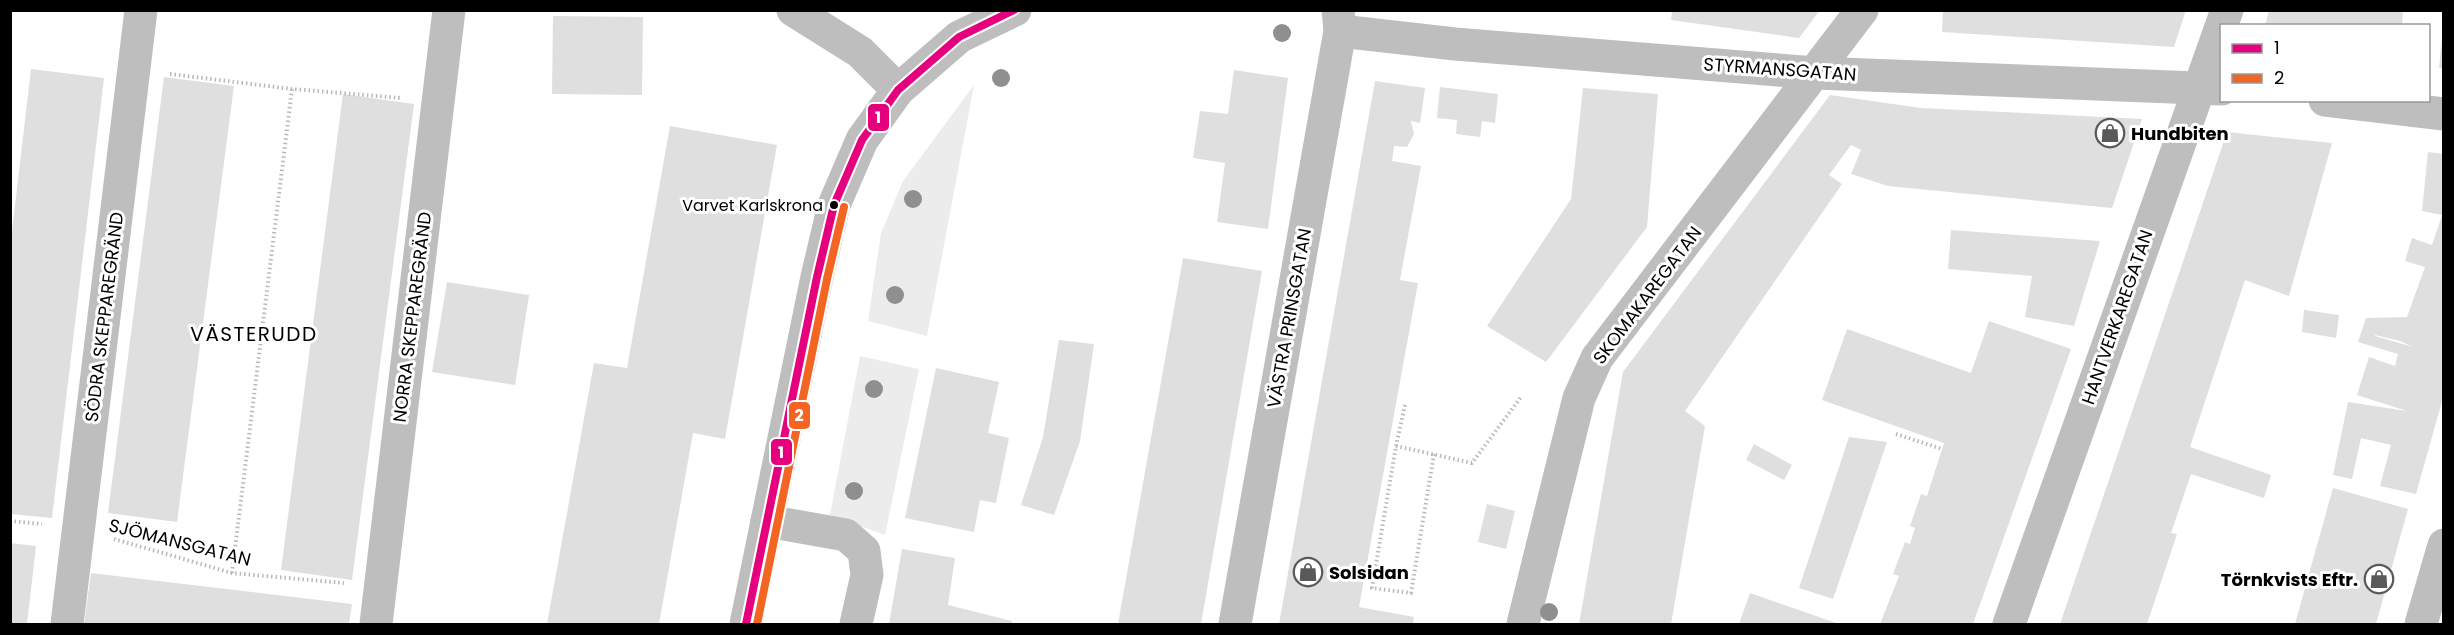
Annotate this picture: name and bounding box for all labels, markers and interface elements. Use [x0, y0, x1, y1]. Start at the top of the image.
legend [2220, 24, 2430, 102]
text: 1 [2274, 35, 2280, 60]
street label: STYRMANSGATAN [1703, 51, 1857, 87]
text: 2 [2274, 65, 2284, 90]
line badge: 1 [867, 103, 890, 132]
text: 1 [875, 106, 881, 129]
shop icon: Hundbiten [2094, 117, 2126, 149]
place label: Hundbiten [2131, 121, 2229, 146]
place label: Varvet Karlskrona [682, 194, 823, 217]
marker: Varvet Karlskrona [828, 199, 840, 211]
street label: SÖDRA SKEPPAREGRÄND [79, 210, 129, 424]
street label: NORRA SKEPPAREGRÄND [387, 210, 437, 424]
street label: SKOMAKAREGATAN [1587, 221, 1707, 369]
street label: VÄSTRA PRINSGATAN [1261, 226, 1317, 410]
street label: HANTVERKAREGATAN [2075, 226, 2159, 408]
district label: VÄSTERUDD [190, 320, 318, 348]
line badge: 2 [788, 401, 811, 430]
text: 2 [794, 404, 804, 427]
line badge: 1 [770, 438, 793, 466]
text: 1 [778, 441, 784, 464]
street label: SJÖMANSGATAN [106, 512, 254, 572]
shop icon: Solsidan [1292, 556, 1324, 588]
place label: Solsidan [1329, 560, 1409, 585]
shop icon: Törnkvists Eftr. [2363, 563, 2395, 595]
place label: Törnkvists Eftr. [2221, 567, 2358, 592]

